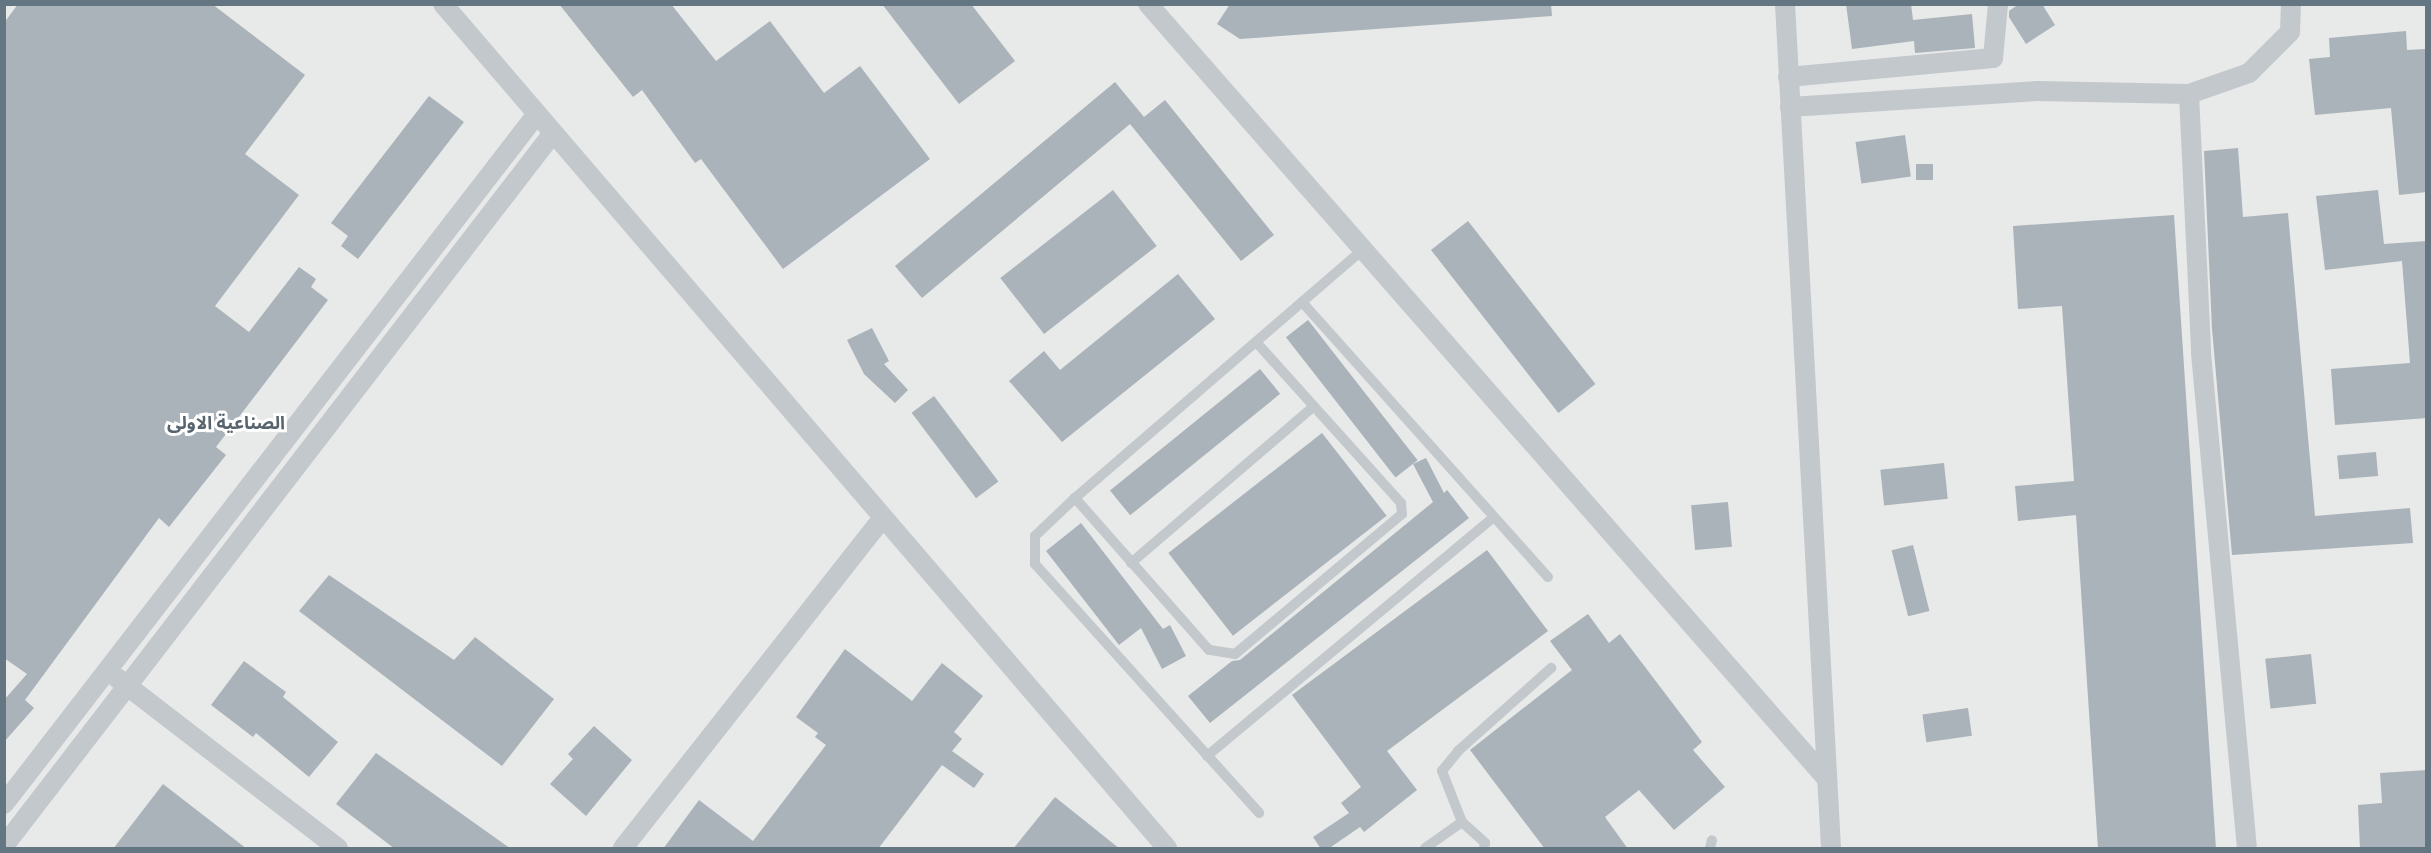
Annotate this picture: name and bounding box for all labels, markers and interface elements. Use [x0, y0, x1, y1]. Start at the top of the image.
district label: الصناعية الاولى [167, 414, 285, 436]

